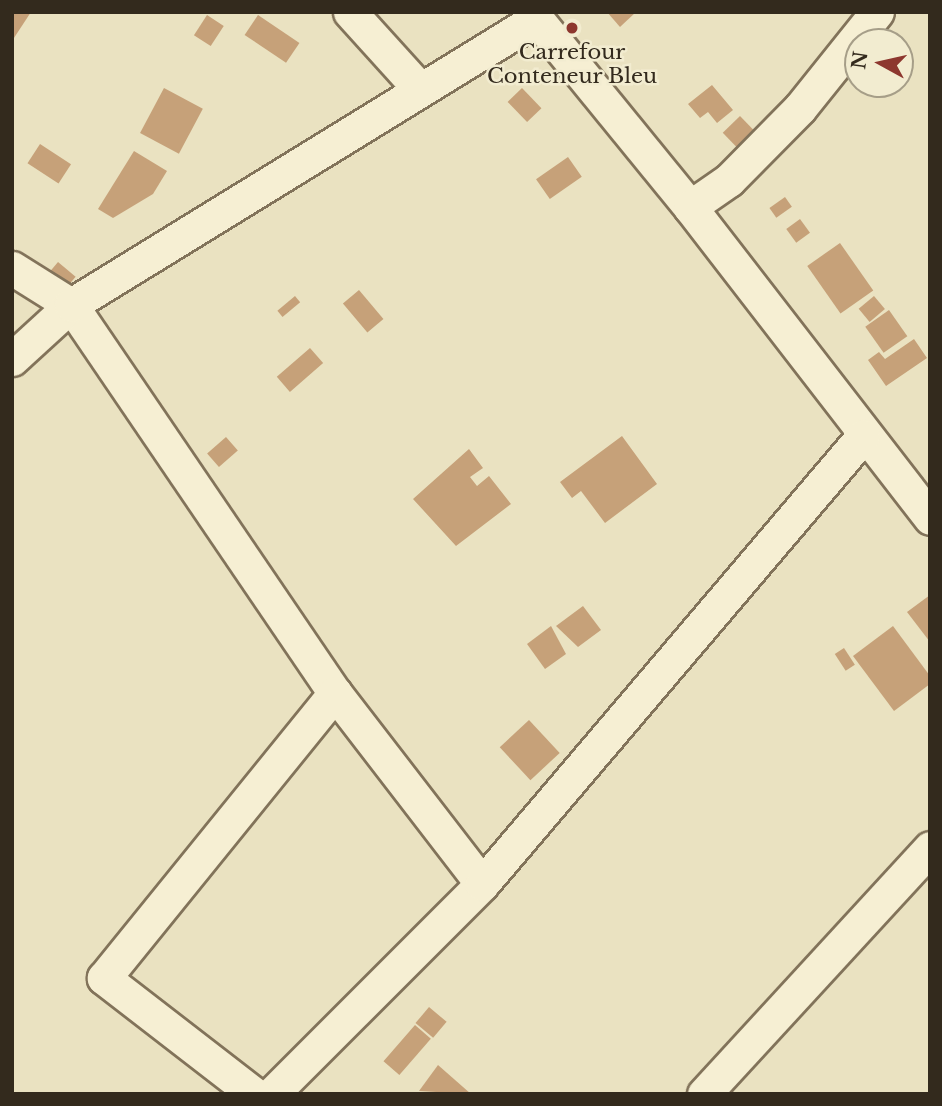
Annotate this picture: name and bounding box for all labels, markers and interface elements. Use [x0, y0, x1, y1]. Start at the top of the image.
marker: Carrefour Conteneur Bleu [564, 20, 580, 36]
north arrow [844, 28, 914, 98]
place label: Carrefour Conteneur Bleu [487, 39, 657, 89]
text: N [847, 50, 872, 71]

